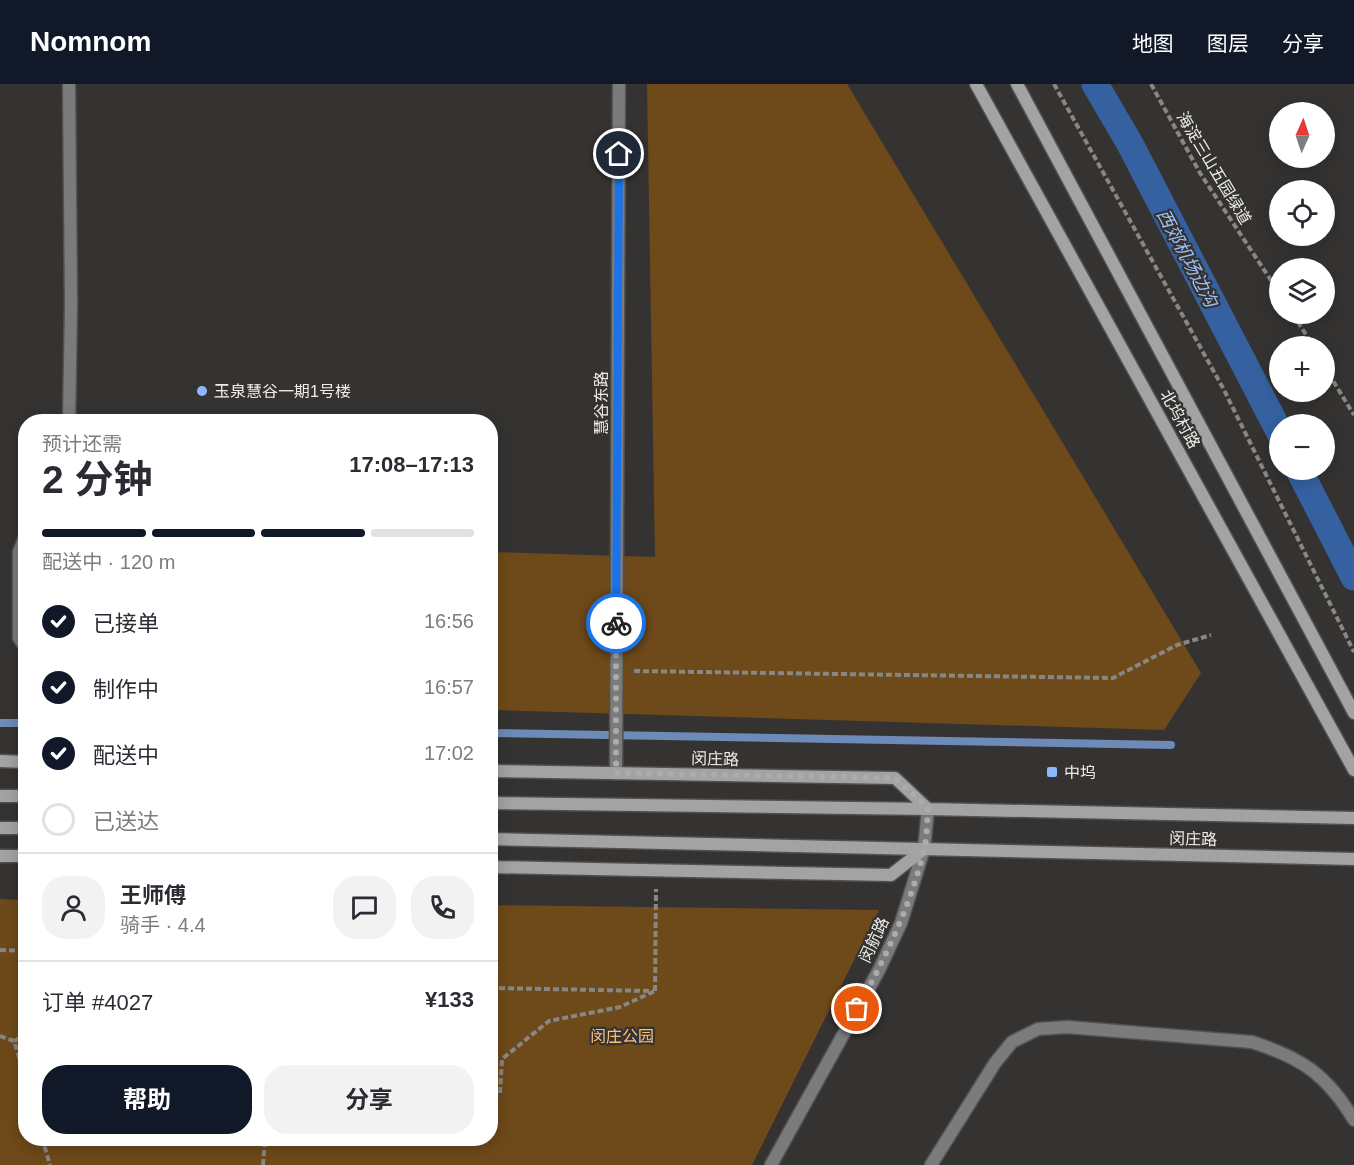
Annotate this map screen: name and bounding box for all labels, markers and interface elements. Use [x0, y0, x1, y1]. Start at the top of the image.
text: Nomnom [30, 26, 151, 57]
text: 地图 [1132, 32, 1174, 55]
text: 图层 [1207, 32, 1249, 55]
text: 分享 [1282, 32, 1324, 55]
north arrow [1269, 102, 1335, 168]
map controls [1269, 102, 1335, 480]
street label: 海淀三山五园绿道 [1174, 109, 1254, 227]
pin [593, 128, 644, 179]
icon: home [602, 137, 635, 170]
button: locate [1269, 180, 1335, 246]
water label: 西郊机场边沟 [1153, 206, 1222, 312]
button: layers [1269, 258, 1335, 324]
button: + [1269, 336, 1335, 402]
street label: 慧谷东路 [593, 371, 610, 435]
place label: 玉泉慧谷一期1号楼 [214, 383, 351, 400]
marker: 玉泉慧谷一期1号楼 [195, 384, 209, 398]
street label: 北坞村路 [1157, 387, 1203, 451]
button: − [1269, 414, 1335, 480]
text: 预计还需 [42, 433, 122, 455]
text: 17:08–17:13 [349, 452, 474, 477]
text: 2 分钟 [42, 458, 153, 501]
text: 配送中 · 120 m [42, 551, 175, 573]
courier [586, 593, 646, 653]
icon: check [42, 605, 75, 638]
icon: bike [600, 607, 633, 640]
text: 16:56 [424, 610, 474, 632]
text: 已接单 [93, 611, 159, 636]
icon: check [42, 671, 75, 704]
text: 16:57 [424, 676, 474, 698]
text: 制作中 [93, 677, 159, 702]
icon: check [42, 737, 75, 770]
text: 17:02 [424, 742, 474, 764]
text: 配送中 [93, 743, 159, 768]
street label: 闵庄路 [691, 750, 739, 768]
place label: 中坞 [1064, 764, 1096, 781]
marker: 中坞 [1045, 765, 1059, 779]
text: 已送达 [93, 809, 159, 834]
street label: 闵庄路 [1169, 830, 1217, 848]
button: person [42, 876, 105, 939]
button: chat [333, 876, 396, 939]
button: phone [411, 876, 474, 939]
text: 王师傅 [120, 883, 186, 908]
text: 骑手 · 4.4 [120, 914, 206, 936]
street label: 闵航路 [856, 915, 892, 965]
pin [831, 983, 882, 1034]
text: ¥133 [425, 987, 474, 1012]
text: 订单 #4027 [42, 990, 153, 1015]
icon: bag [840, 992, 873, 1025]
park label: 闵庄公园 [590, 1028, 654, 1045]
button: 帮助 [42, 1065, 252, 1134]
button: 分享 [264, 1065, 474, 1134]

